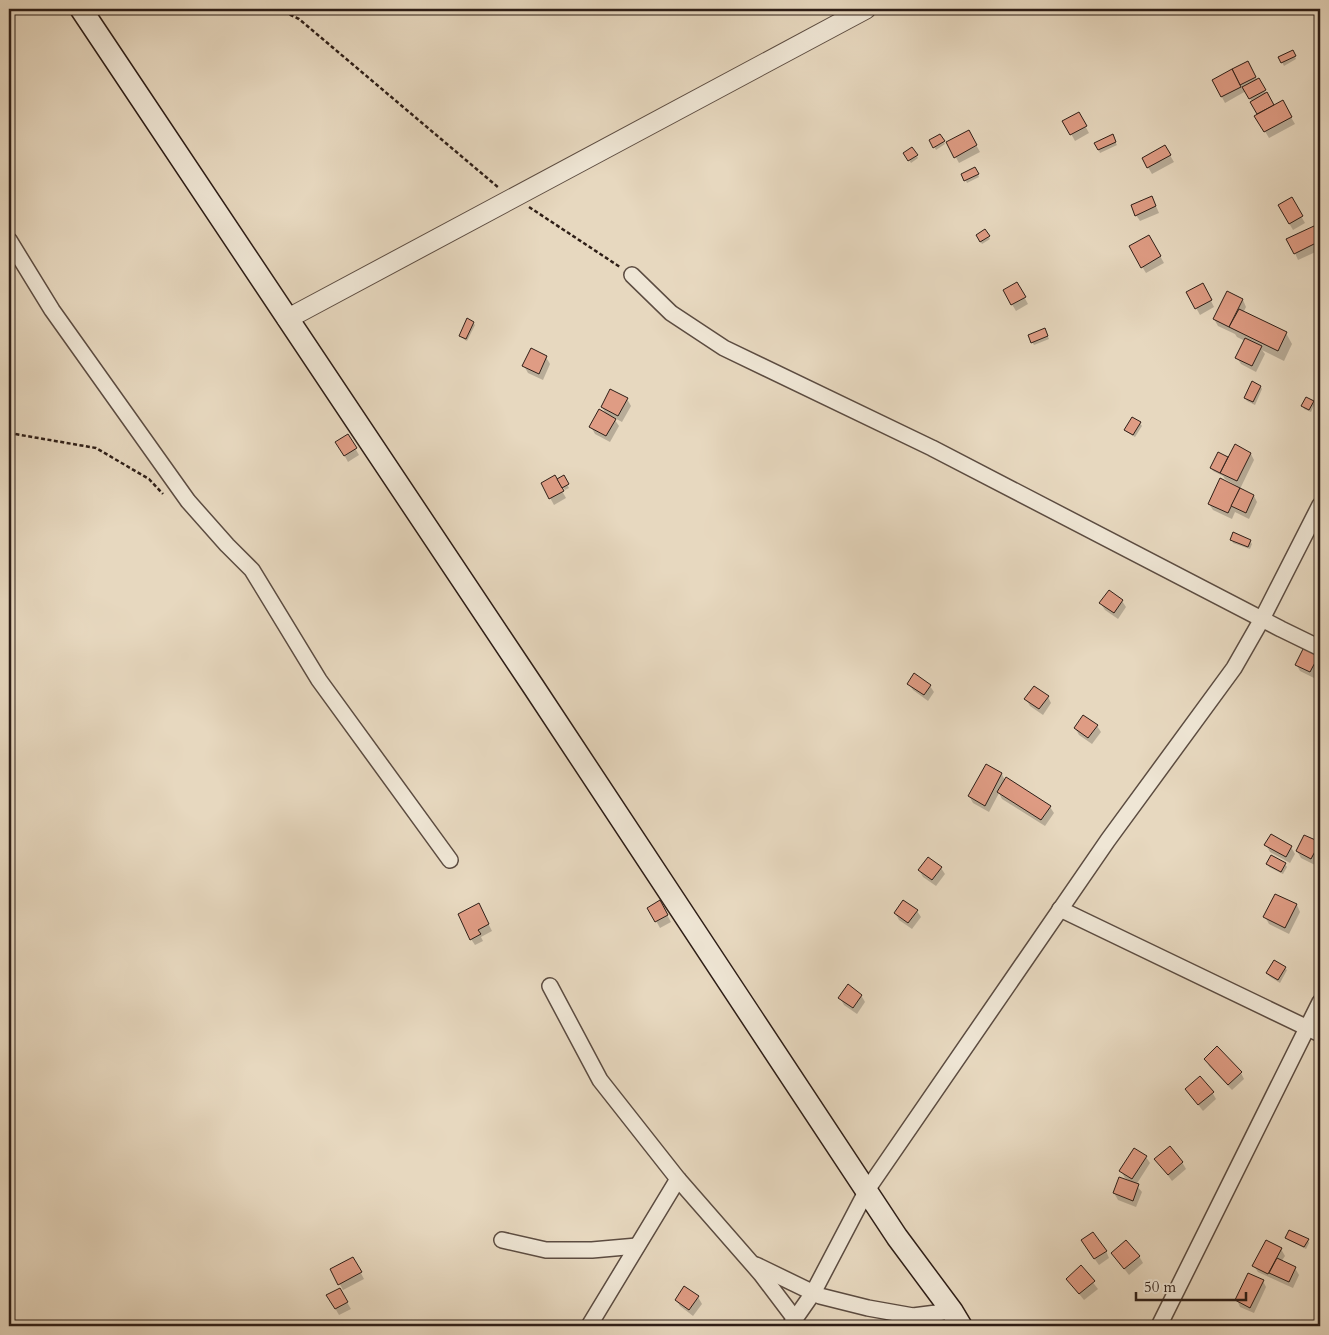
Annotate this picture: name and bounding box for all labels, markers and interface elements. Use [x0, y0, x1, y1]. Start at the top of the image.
scale bar [1136, 1270, 1246, 1302]
text: 50 m [1144, 1277, 1176, 1297]

